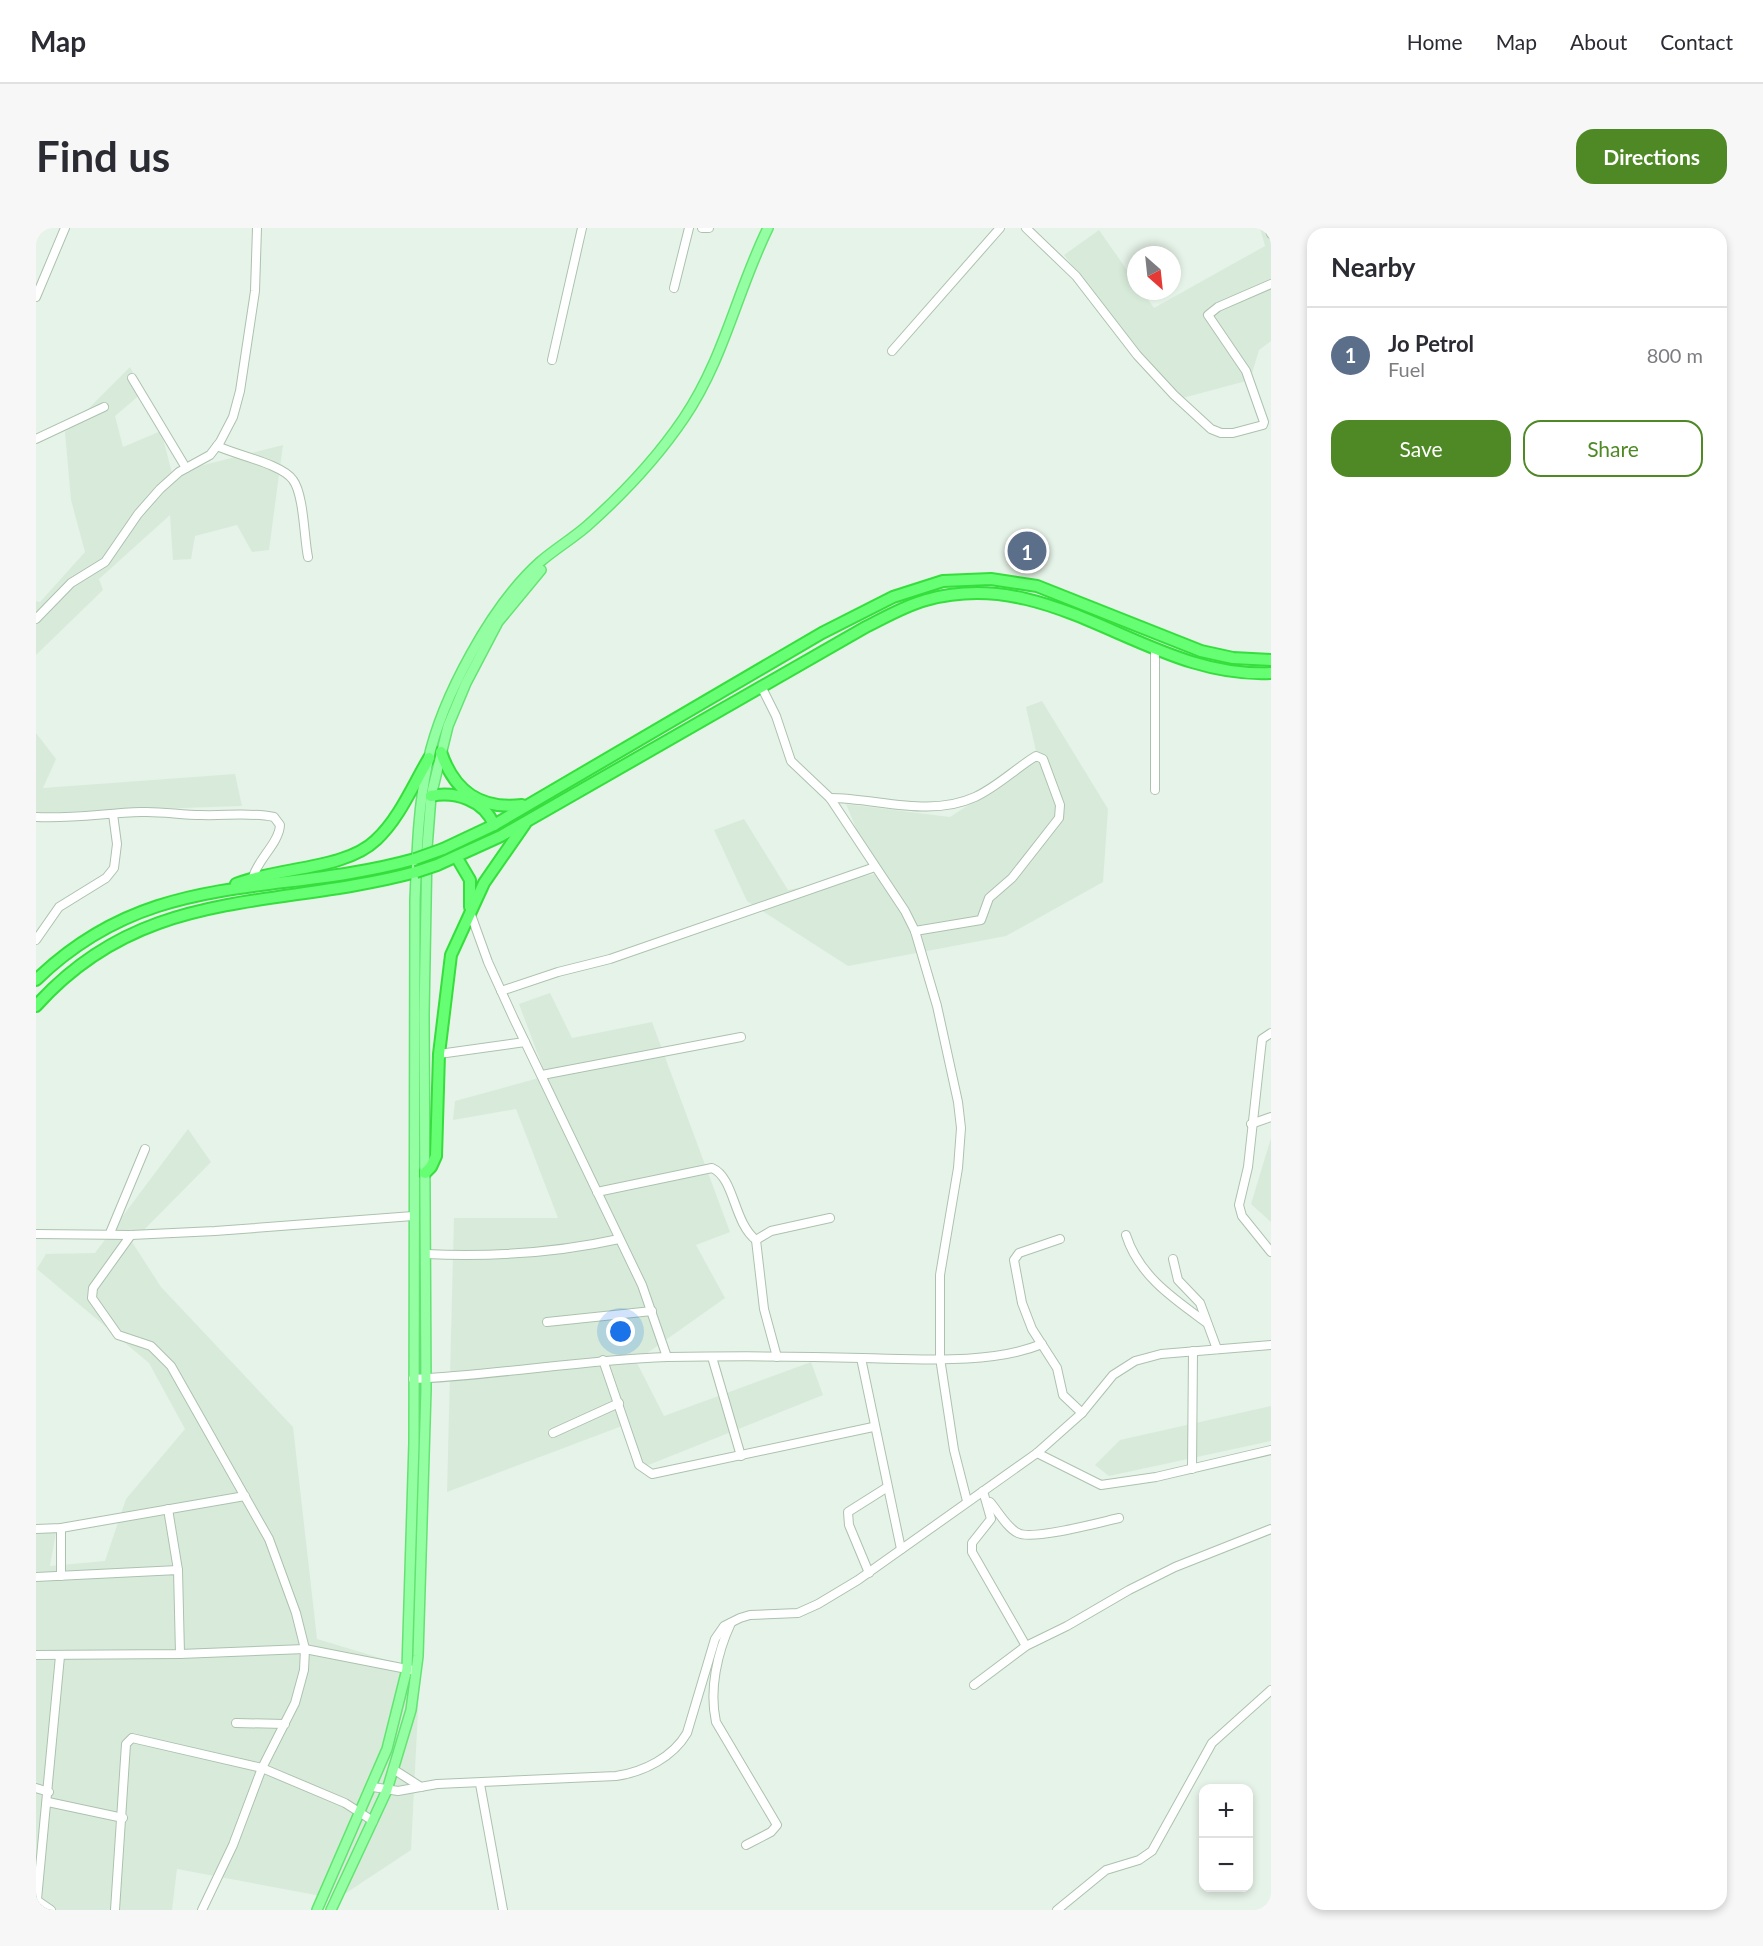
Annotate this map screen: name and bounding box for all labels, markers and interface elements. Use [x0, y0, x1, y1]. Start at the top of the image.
text: Map [30, 24, 86, 58]
text: Home [1407, 29, 1463, 54]
text: Map [1496, 29, 1537, 54]
text: About [1570, 29, 1627, 54]
text: Contact [1660, 29, 1733, 54]
button: Directions [1576, 129, 1727, 184]
text: Find us [36, 131, 170, 181]
north arrow [1127, 246, 1181, 300]
text: Nearby [1331, 251, 1416, 283]
text: Jo Petrol [1388, 330, 1474, 357]
text: 1 [1345, 343, 1356, 367]
text: 800 m [1647, 343, 1703, 367]
text: Fuel [1388, 357, 1425, 381]
button: Save [1331, 420, 1511, 477]
button: Share [1523, 420, 1703, 477]
pin: 1 [1008, 528, 1046, 574]
your location [606, 1317, 635, 1346]
map controls [1199, 1784, 1253, 1892]
button: + [1199, 1784, 1253, 1838]
button: − [1199, 1838, 1253, 1892]

